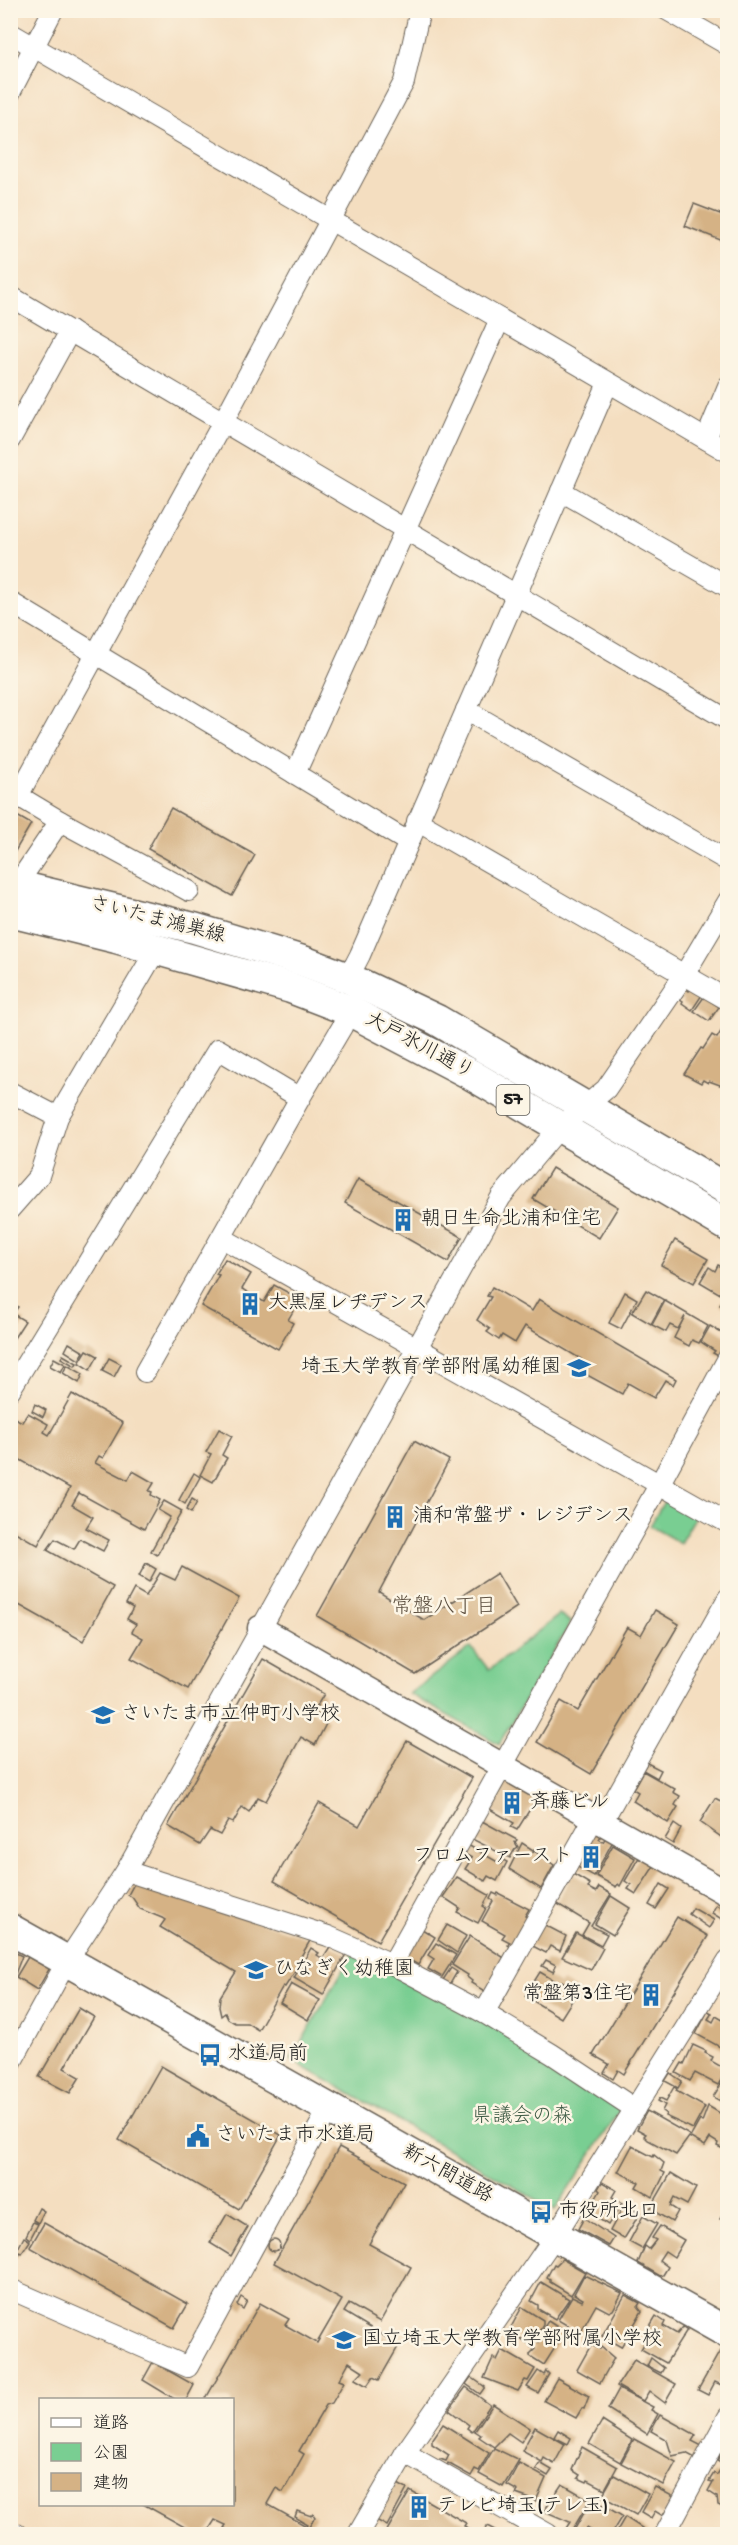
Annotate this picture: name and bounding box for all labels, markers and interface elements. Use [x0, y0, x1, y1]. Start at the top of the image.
street label: さいたま鴻巣線 [87, 891, 228, 949]
street label: 大戸氷川通り [361, 1007, 478, 1085]
road number: 57 [496, 1085, 530, 1115]
building icon: 朝日生命北浦和住宅 [390, 1207, 416, 1233]
place label: 朝日生命北浦和住宅 [421, 1207, 601, 1232]
building icon: 大黒屋レヂデンス [237, 1291, 263, 1317]
place label: 大黒屋レヂデンス [268, 1292, 428, 1316]
place label: 埼玉大学教育学部附属幼稚園 [301, 1355, 561, 1380]
school or university icon: 埼玉大学教育学部附属幼稚園 [566, 1355, 592, 1381]
building icon: 浦和常盤ザ・レジデンス [382, 1504, 408, 1530]
place label: 浦和常盤ザ・レジデンス [413, 1504, 633, 1529]
district label: 常盤八丁目 [392, 1594, 497, 1621]
school or university icon: さいたま市立仲町小学校 [90, 1702, 116, 1728]
place label: さいたま市立仲町小学校 [121, 1703, 340, 1727]
building icon: 斉藤ビル [499, 1790, 525, 1816]
place label: 斉藤ビル [530, 1790, 610, 1815]
building icon: フロムファースト [578, 1844, 604, 1870]
place label: フロムファースト [413, 1846, 573, 1869]
school or university icon: ひなぎく幼稚園 [243, 1957, 269, 1983]
place label: ひなぎく幼稚園 [274, 1958, 414, 1982]
place label: 常盤第3住宅 [523, 1982, 633, 2007]
building icon: 常盤第3住宅 [638, 1982, 664, 2008]
bus stop icon: 水道局前 [197, 2042, 223, 2068]
place label: 水道局前 [228, 2042, 308, 2067]
park label: 県議会の森 [472, 2104, 572, 2129]
public building icon: さいたま市水道局 [185, 2123, 211, 2149]
place label: さいたま市水道局 [216, 2124, 375, 2148]
street label: 新六間道路 [398, 2140, 497, 2209]
bus stop icon: 市役所北口 [528, 2199, 554, 2225]
place label: 市役所北口 [559, 2200, 659, 2224]
school or university icon: 国立埼玉大学教育学部附属小学校 [331, 2327, 357, 2353]
place label: 国立埼玉大学教育学部附属小学校 [362, 2327, 662, 2352]
legend [39, 2398, 234, 2506]
text: 道路 [93, 2413, 129, 2435]
text: 公園 [93, 2444, 129, 2465]
text: 建物 [93, 2473, 129, 2495]
building icon: テレビ埼玉(テレ玉) [406, 2494, 432, 2520]
place label: テレビ埼玉(テレ玉) [437, 2494, 608, 2519]

